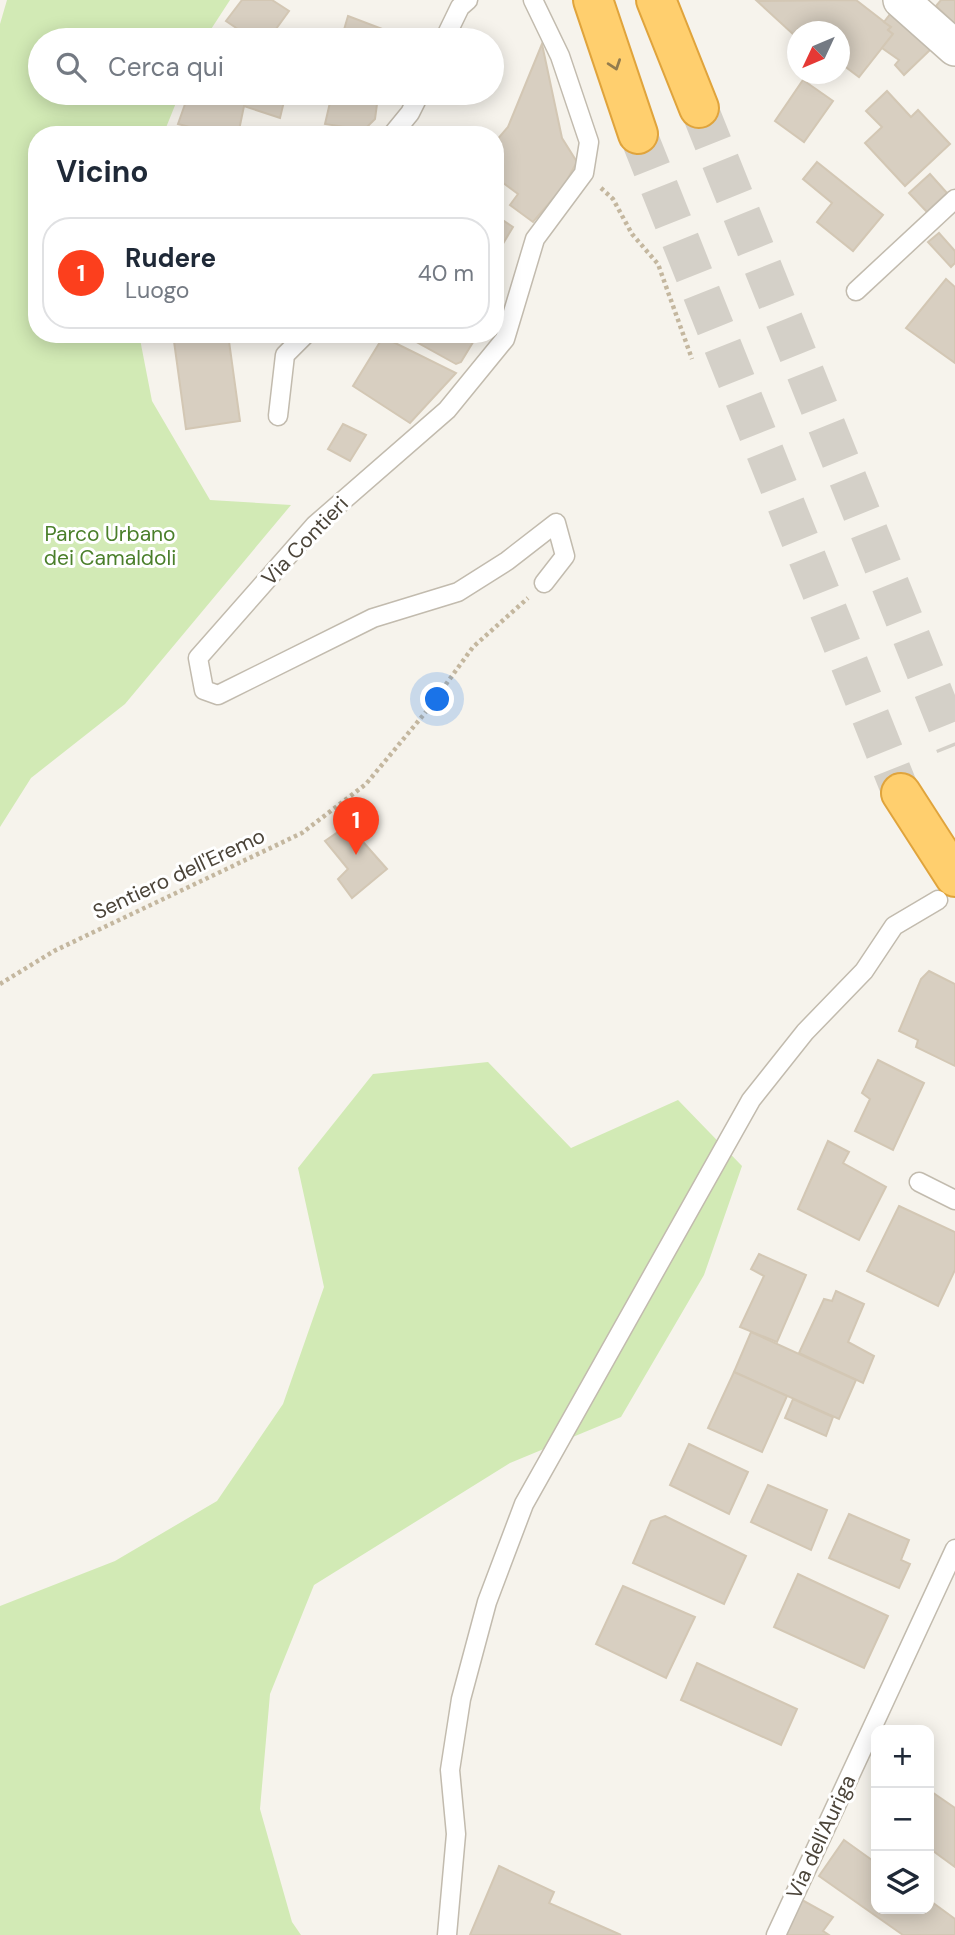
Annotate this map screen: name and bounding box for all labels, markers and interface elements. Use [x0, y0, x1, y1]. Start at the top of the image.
north arrow [787, 21, 850, 84]
search box [28, 28, 504, 105]
icon: search [52, 48, 90, 86]
text: Cerca qui [108, 50, 224, 84]
one-way arrow [607, 58, 621, 70]
text: Vicino [56, 152, 149, 191]
text: Rudere [125, 241, 216, 275]
text: 1 [77, 258, 85, 288]
text: 40 m [418, 258, 474, 288]
text: Luogo [125, 275, 189, 305]
street label: Via Contieri [255, 490, 355, 592]
park label: Parco Urbano dei Camaldoli [44, 520, 176, 572]
your location [420, 682, 454, 716]
pin: 1 [333, 797, 379, 855]
street label: Sentiero dell'Eremo [88, 822, 270, 926]
map controls [871, 1725, 934, 1914]
button: + [871, 1725, 934, 1788]
street label: Via dell'Auriga [780, 1770, 862, 1904]
button: − [871, 1788, 934, 1851]
button: layers [871, 1851, 934, 1914]

